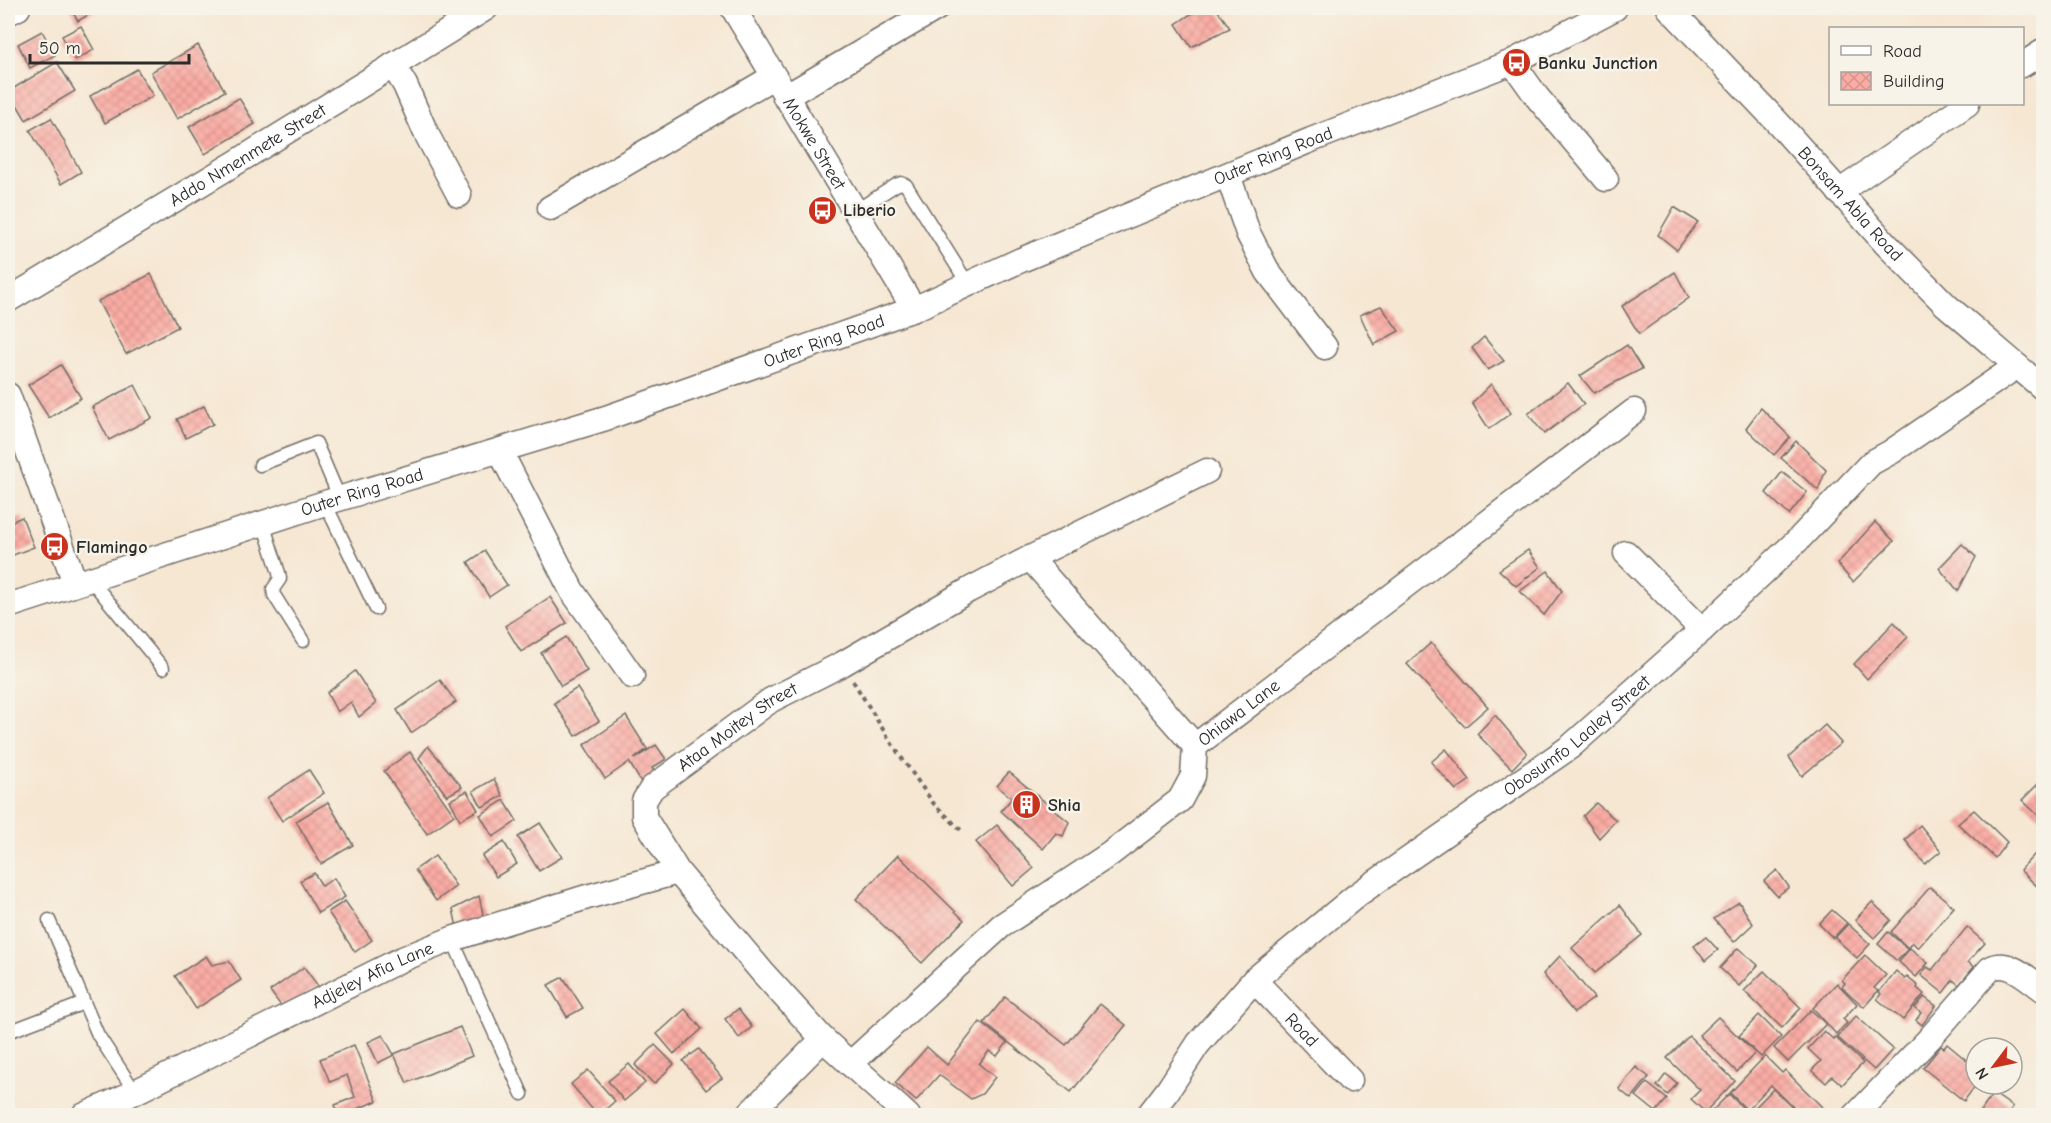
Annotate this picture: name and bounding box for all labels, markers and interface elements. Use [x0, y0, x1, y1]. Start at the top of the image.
scale bar [30, 27, 189, 65]
legend [1829, 27, 2024, 105]
text: 50 m [39, 38, 81, 59]
text: Road [1883, 41, 1922, 62]
bus stop icon: Banku Junction [1501, 47, 1533, 79]
place label: Banku Junction [1538, 53, 1658, 74]
text: Building [1883, 71, 1945, 92]
street label: Mokwe Street [779, 93, 851, 194]
street label: Addo Nmenmete Street [165, 99, 330, 211]
street label: Outer Ring Road [1210, 122, 1336, 190]
street label: Bonsam Abla Road [1794, 142, 1907, 265]
bus stop icon: Liberio [806, 194, 838, 226]
place label: Liberio [843, 200, 896, 221]
street label: Outer Ring Road [761, 310, 887, 372]
street label: Outer Ring Road [298, 463, 426, 521]
bus stop icon: Flamingo [39, 531, 71, 563]
place label: Flamingo [76, 537, 148, 558]
street label: Obosumfo Laaley Street [1499, 670, 1655, 800]
street label: Ohiawa Lane [1194, 675, 1284, 751]
street label: Ataa Moitey Street [674, 678, 801, 776]
building icon: Shia [1011, 789, 1043, 821]
place label: Shia [1048, 795, 1081, 816]
street label: Adjeley Afia Lane [308, 937, 436, 1013]
street label: Road [1281, 1008, 1323, 1051]
north arrow [1964, 1036, 2024, 1096]
text: N [1972, 1064, 1993, 1083]

